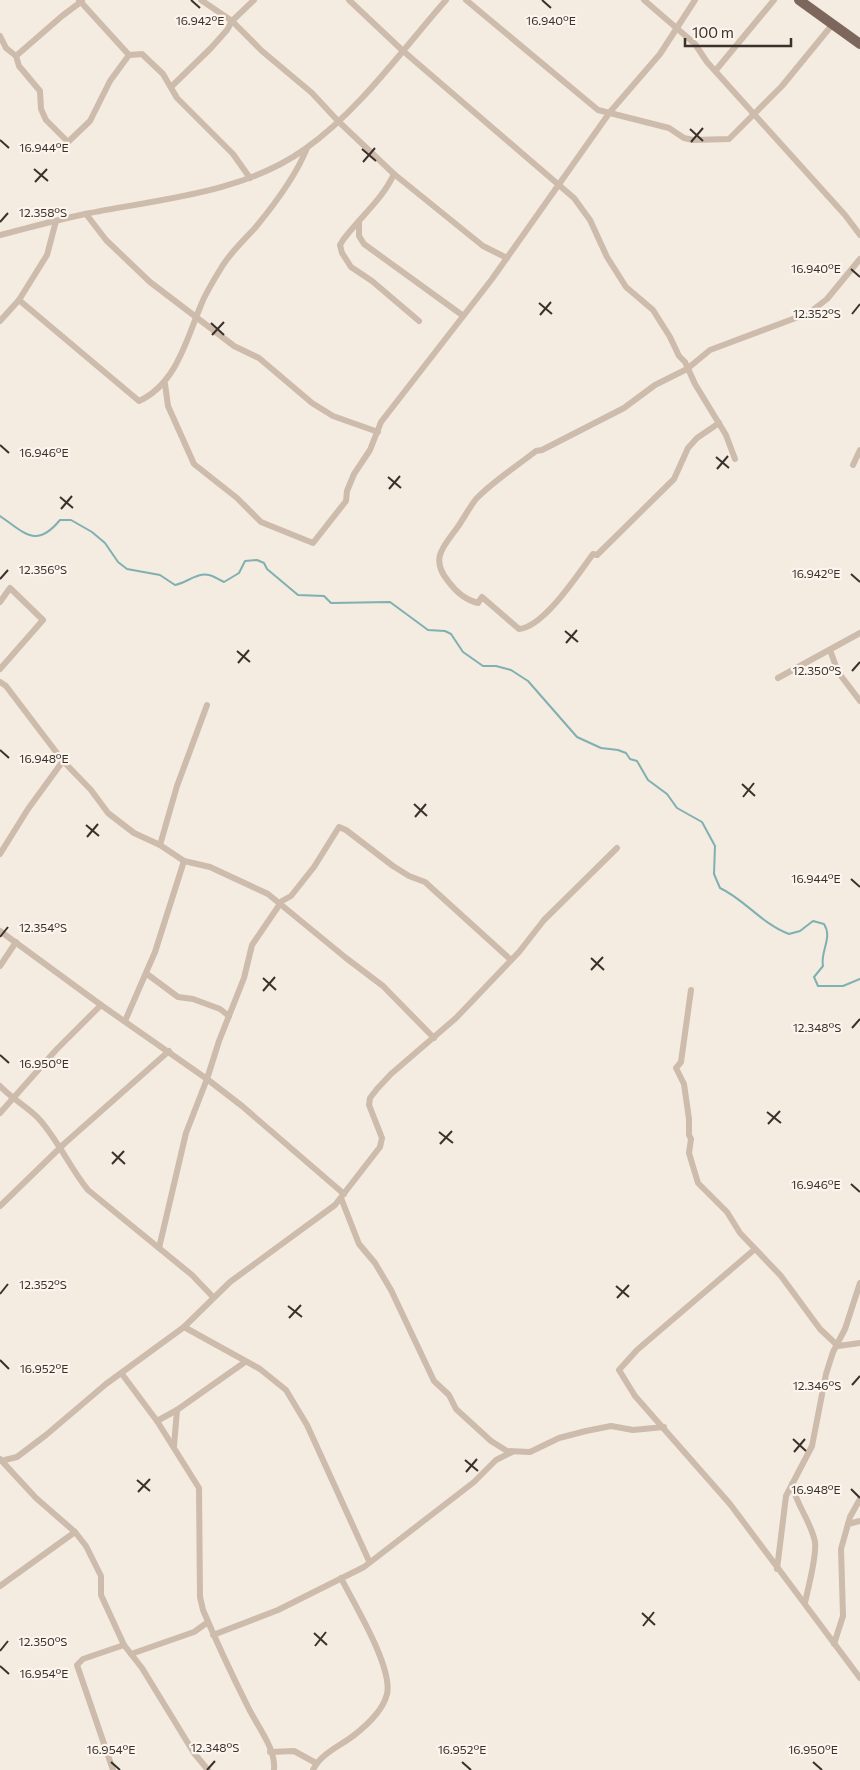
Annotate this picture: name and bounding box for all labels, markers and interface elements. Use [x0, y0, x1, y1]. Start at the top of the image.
text: 16.942°E [176, 13, 224, 27]
text: 16.940°E [526, 13, 576, 27]
scale bar [685, 15, 791, 47]
text: 100 m [692, 23, 734, 41]
text: 16.944°E [19, 140, 69, 154]
text: 12.358°S [19, 205, 67, 219]
text: 16.940°E [791, 261, 841, 275]
text: 12.352°S [793, 306, 841, 320]
text: 16.946°E [19, 445, 69, 459]
text: 12.356°S [19, 562, 67, 576]
text: 16.942°E [792, 566, 840, 580]
text: 12.350°S [793, 663, 841, 677]
text: 16.948°E [19, 751, 69, 765]
text: 16.944°E [791, 871, 841, 885]
text: 12.354°S [19, 920, 67, 934]
text: 12.348°S [793, 1020, 841, 1034]
text: 16.950°E [19, 1056, 69, 1070]
text: 16.946°E [791, 1177, 841, 1191]
text: 12.352°S [19, 1277, 67, 1291]
text: 16.952°E [20, 1361, 68, 1375]
text: 12.346°S [793, 1378, 841, 1392]
text: 16.948°E [791, 1482, 841, 1496]
text: 12.350°S [19, 1634, 67, 1648]
text: 16.954°E [20, 1666, 68, 1680]
text: 12.348°S [191, 1740, 239, 1754]
text: 16.954°E [87, 1742, 135, 1756]
text: 16.952°E [438, 1742, 486, 1756]
text: 16.950°E [788, 1742, 838, 1756]

